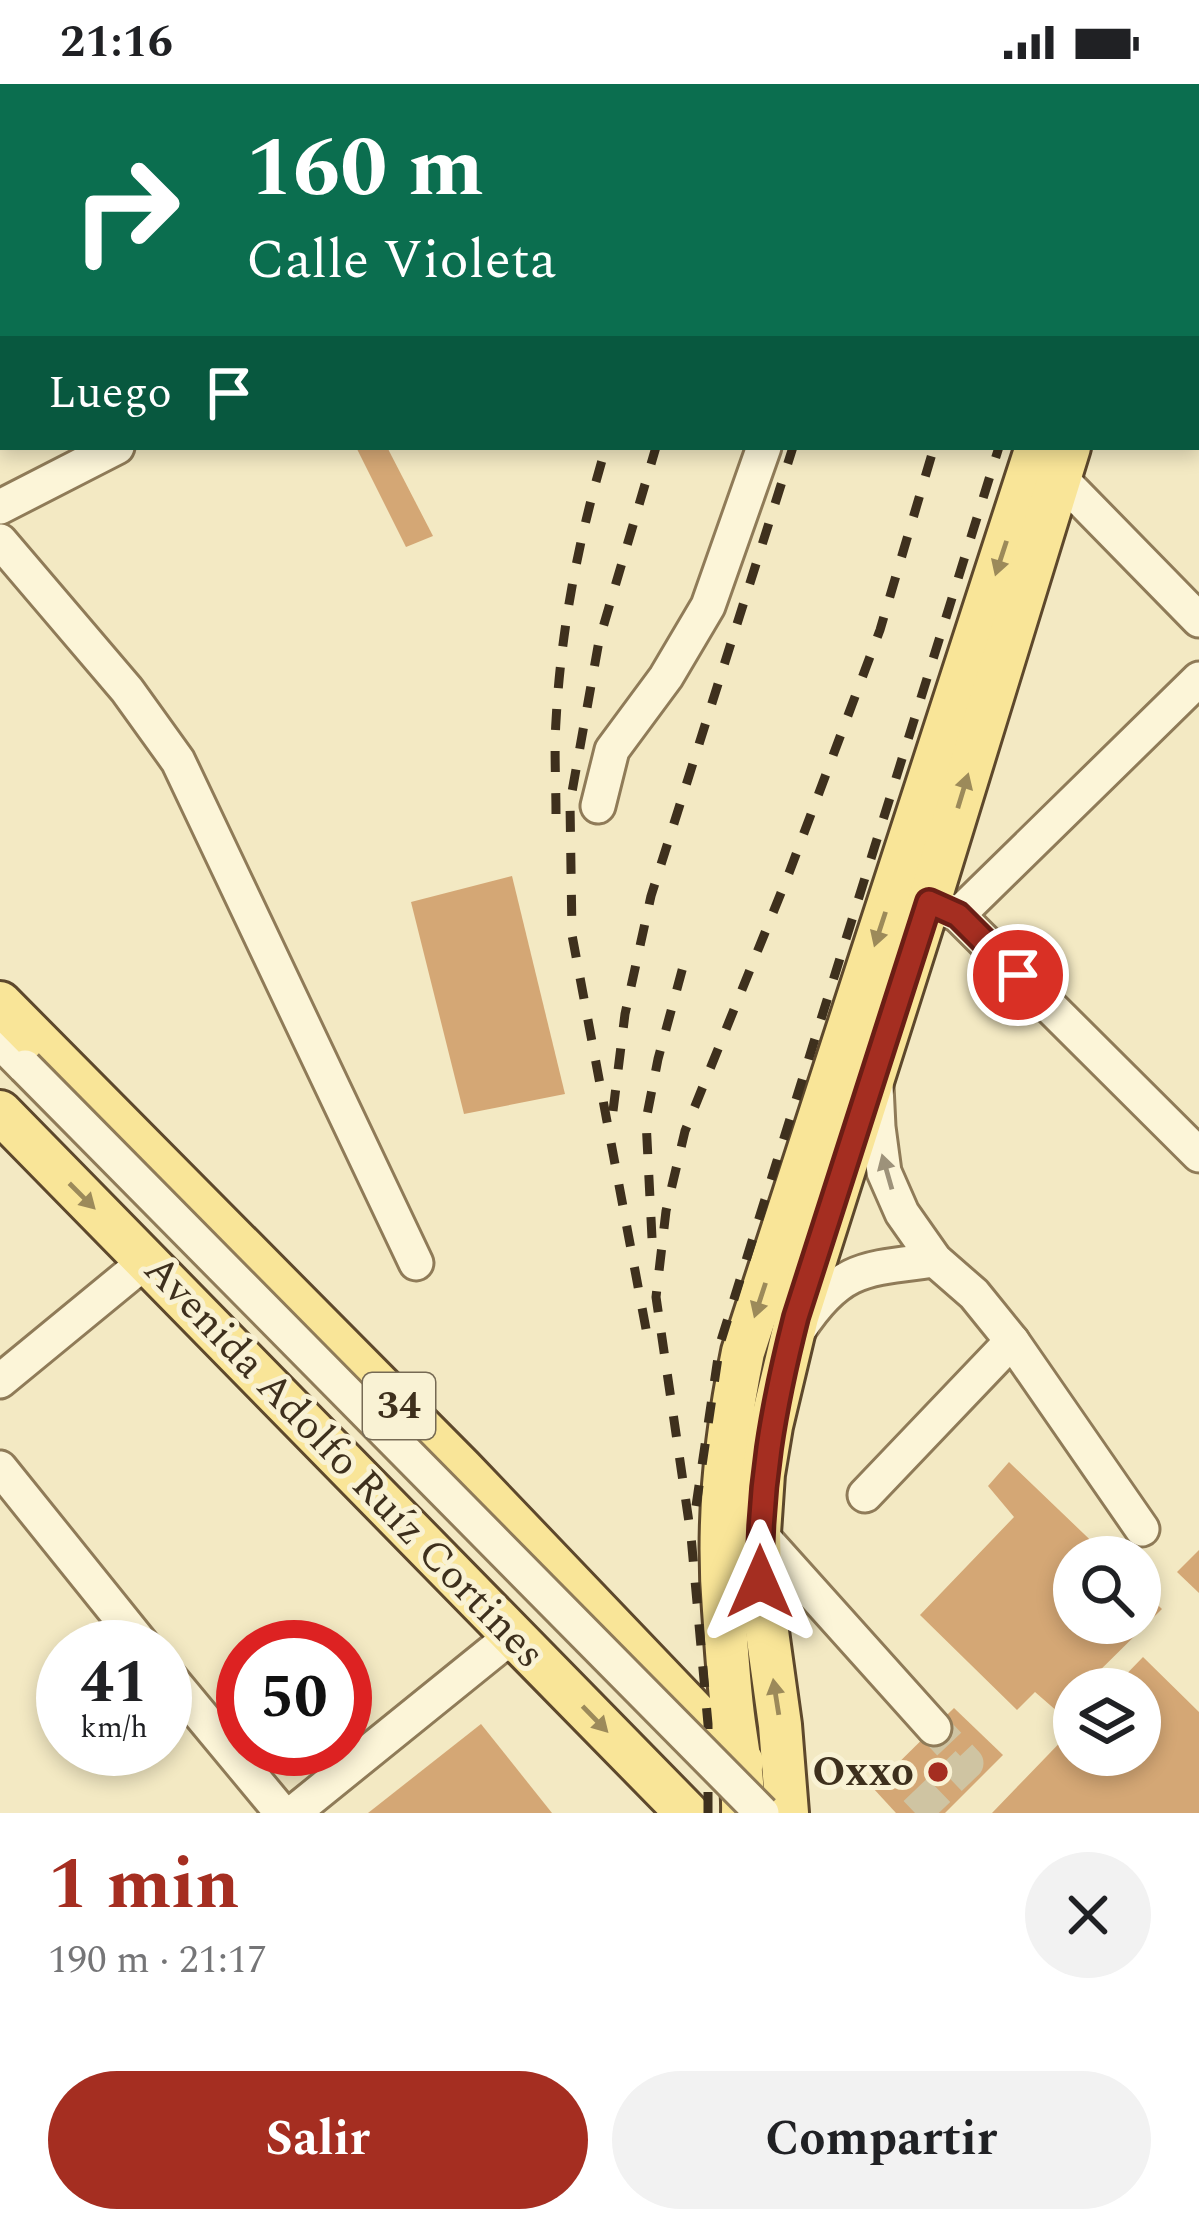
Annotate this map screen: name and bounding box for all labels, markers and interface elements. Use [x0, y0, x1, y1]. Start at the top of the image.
text: 21:16 [60, 8, 173, 77]
text: 160 m [246, 105, 484, 233]
icon: right [48, 132, 204, 288]
text: Calle Violeta [246, 220, 556, 302]
text: Luego [48, 359, 172, 428]
icon: arrive [196, 360, 262, 426]
one-way arrow [990, 540, 1009, 577]
one-way arrow [955, 772, 973, 809]
one-way arrow [870, 911, 889, 948]
pin [967, 924, 1069, 1026]
icon: arrive [985, 942, 1051, 1008]
one-way arrow [877, 1153, 895, 1190]
one-way arrow [68, 1182, 96, 1210]
street label: Avenida Adolfo Ruíz Cortines [129, 1241, 559, 1683]
one-way arrow [750, 1282, 769, 1319]
road number: 34 [363, 1373, 435, 1439]
position arrow [697, 1519, 823, 1645]
map controls [1053, 1536, 1161, 1776]
button: search [1053, 1536, 1161, 1644]
speed limit sign: 50 [216, 1620, 372, 1776]
text: 41 [80, 1637, 148, 1729]
button: layers [1053, 1668, 1161, 1776]
one-way arrow [766, 1677, 784, 1715]
one-way arrow [580, 1704, 608, 1733]
text: km/h [80, 1705, 148, 1751]
place label: Oxxo [812, 1741, 914, 1804]
marker: Oxxo [925, 1759, 951, 1785]
text: 1 min [48, 1831, 240, 1940]
button: close [1025, 1852, 1151, 1978]
text: 190 m · 21:17 [48, 1931, 267, 1990]
button: Salir [48, 2071, 588, 2209]
button: Compartir [612, 2071, 1151, 2209]

